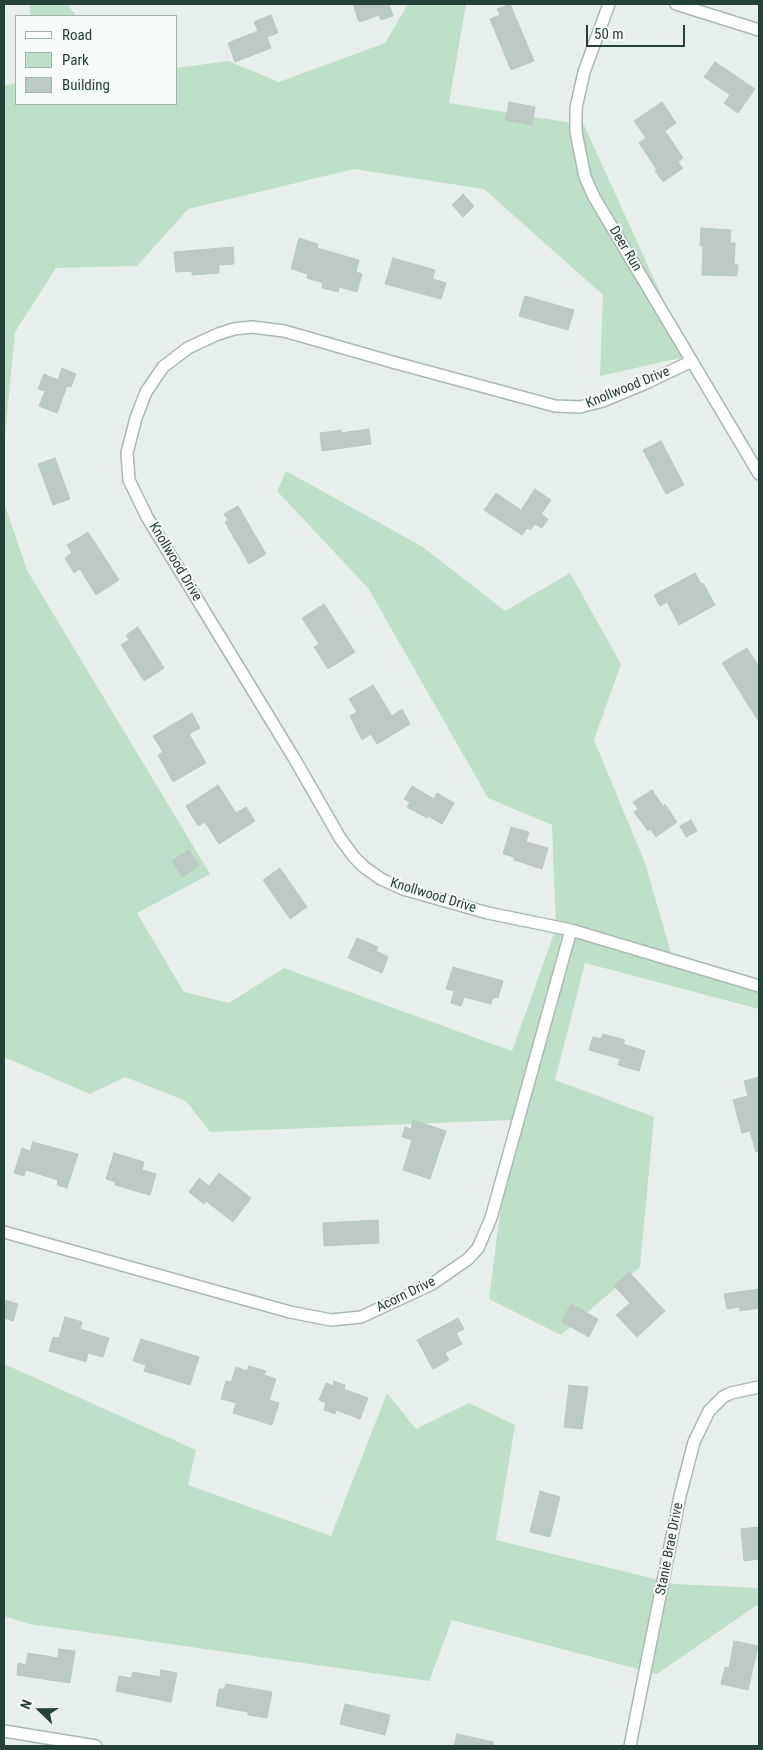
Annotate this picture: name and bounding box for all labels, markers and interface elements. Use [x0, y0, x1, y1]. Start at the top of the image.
legend [15, 15, 178, 105]
scale bar [588, 15, 687, 47]
text: 50 m [594, 25, 624, 43]
text: Road [62, 26, 92, 44]
text: Park [62, 51, 89, 69]
text: Building [62, 76, 110, 94]
street label: Deer Run [605, 223, 645, 275]
street label: Knollwood Drive [584, 364, 672, 412]
street label: Knollwood Drive [145, 520, 205, 604]
street label: Knollwood Drive [388, 875, 478, 917]
street label: Acorn Drive [374, 1273, 438, 1317]
street label: Stanie Brae Drive [653, 1501, 687, 1597]
north arrow [15, 1685, 65, 1735]
text: N [17, 1697, 35, 1711]

